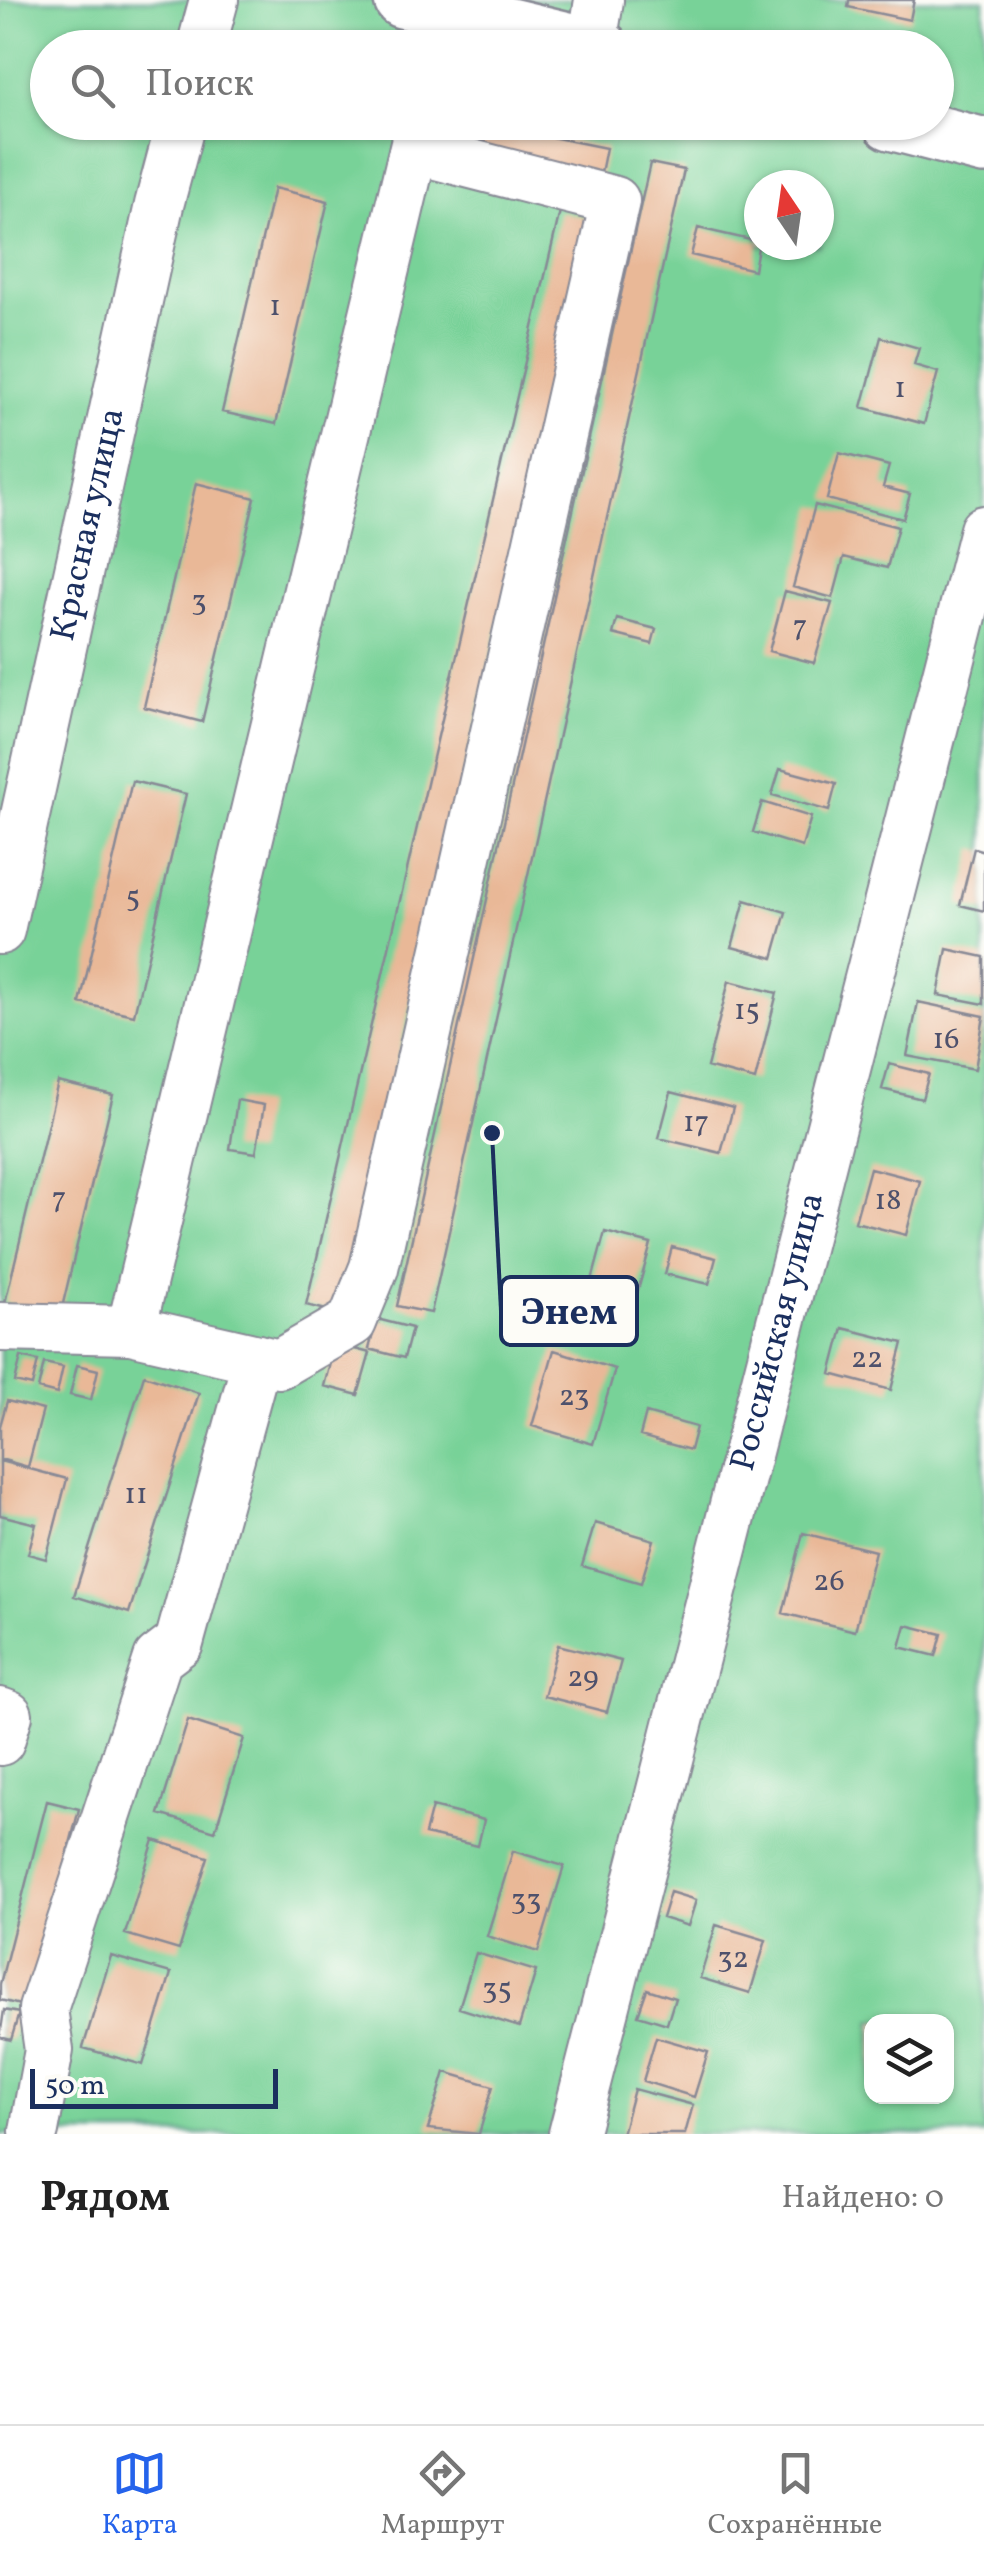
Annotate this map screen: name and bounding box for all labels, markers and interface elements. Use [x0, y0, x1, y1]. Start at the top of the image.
search box [30, 30, 954, 140]
icon: search [65, 58, 120, 113]
text: Поиск [145, 59, 254, 112]
north arrow [744, 170, 834, 260]
house number: 1 [269, 286, 281, 328]
house number: 1 [894, 368, 906, 410]
street label: Красная улица [40, 404, 138, 646]
house number: 3 [191, 581, 207, 623]
house number: 7 [793, 606, 807, 648]
house number: 5 [126, 877, 140, 919]
house number: 15 [734, 990, 760, 1032]
house number: 16 [933, 1019, 959, 1061]
house number: 17 [683, 1102, 709, 1144]
house number: 7 [52, 1178, 66, 1220]
house number: 18 [875, 1180, 901, 1222]
street label: Российская улица [720, 1188, 837, 1476]
callout: Энем [501, 1277, 637, 1345]
text: Энем [521, 1288, 617, 1341]
house number: 22 [851, 1338, 883, 1380]
house number: 23 [559, 1376, 589, 1418]
house number: 11 [124, 1474, 148, 1516]
house number: 26 [813, 1561, 845, 1603]
house number: 29 [567, 1657, 599, 1699]
house number: 33 [511, 1880, 541, 1922]
house number: 32 [717, 1938, 749, 1980]
house number: 35 [482, 1969, 512, 2011]
map controls [864, 2014, 954, 2104]
button: layers [864, 2014, 954, 2104]
scale bar [30, 2064, 278, 2108]
text: 50 m [45, 2067, 105, 2106]
text: Рядом [40, 2170, 170, 2229]
text: Найдено: 0 [782, 2177, 944, 2221]
tab: Карта [102, 2446, 178, 2545]
tab: Маршрут [381, 2446, 504, 2545]
tab: Сохранённые [708, 2446, 882, 2545]

